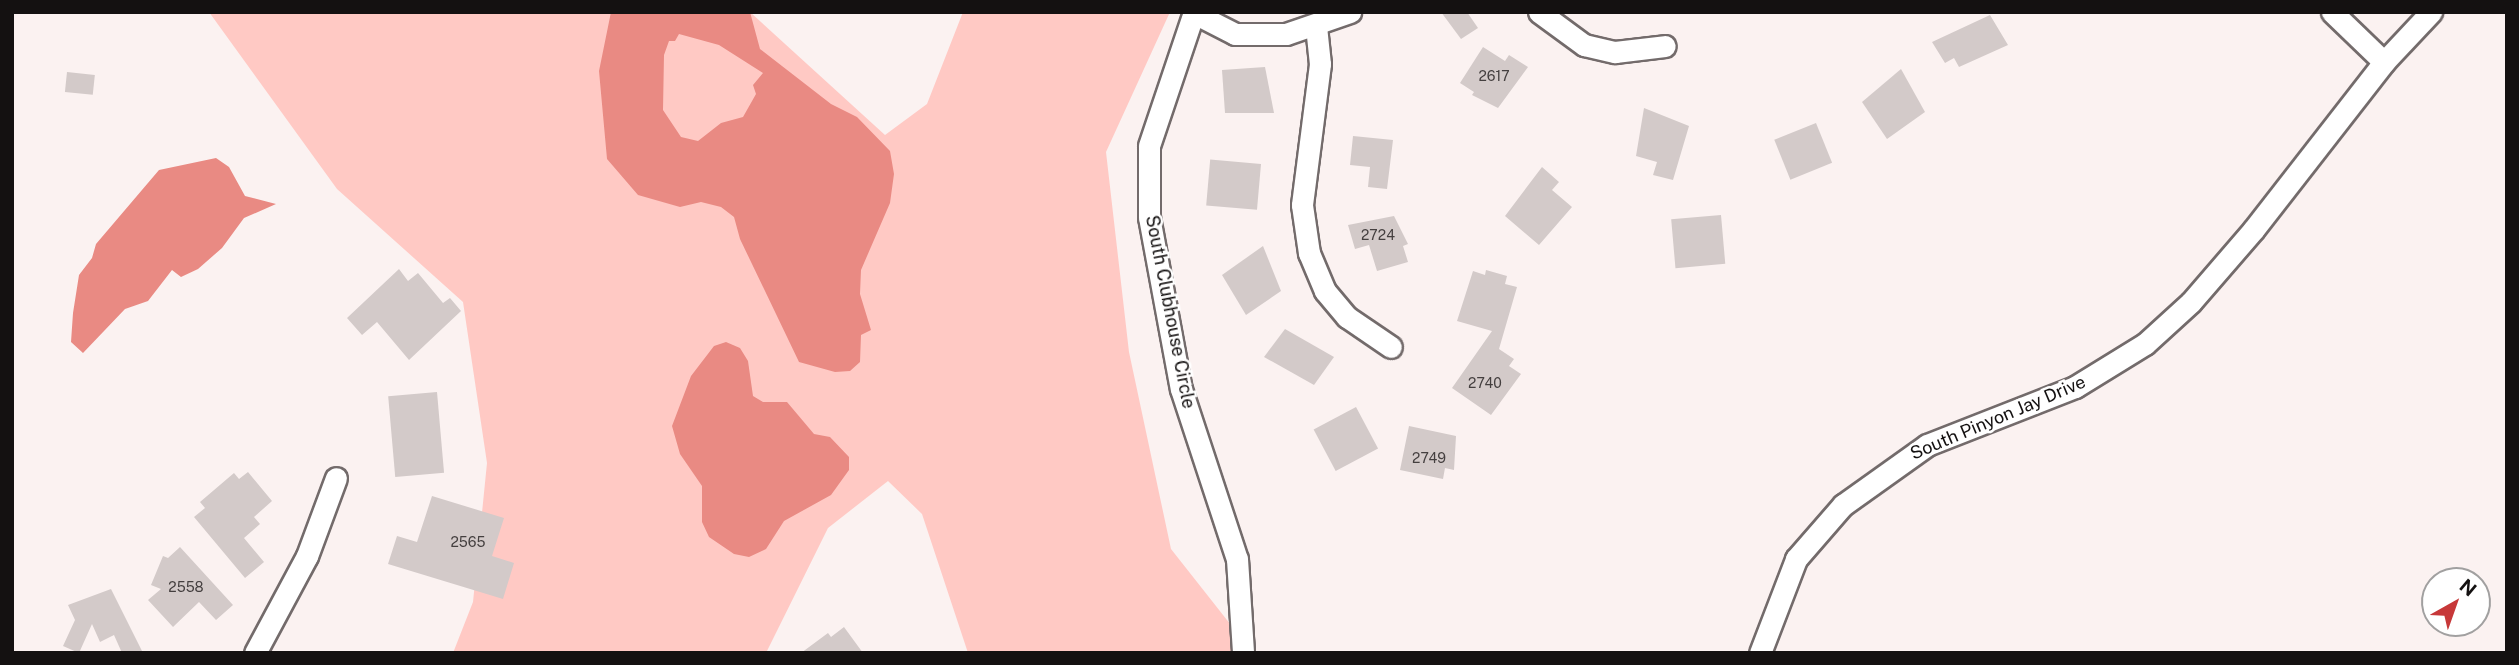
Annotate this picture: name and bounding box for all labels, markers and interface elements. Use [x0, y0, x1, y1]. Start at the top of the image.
house number: 2617 [1478, 68, 1510, 84]
street label: South Clubhouse Circle [1141, 213, 1199, 411]
house number: 2724 [1361, 227, 1395, 243]
street label: South Pinyon Jay Drive [1907, 371, 2089, 465]
house number: 2740 [1468, 375, 1502, 391]
house number: 2749 [1412, 450, 1446, 466]
house number: 2565 [451, 534, 485, 550]
north arrow [2421, 567, 2491, 637]
text: N [2455, 574, 2481, 601]
house number: 2558 [168, 579, 204, 595]

